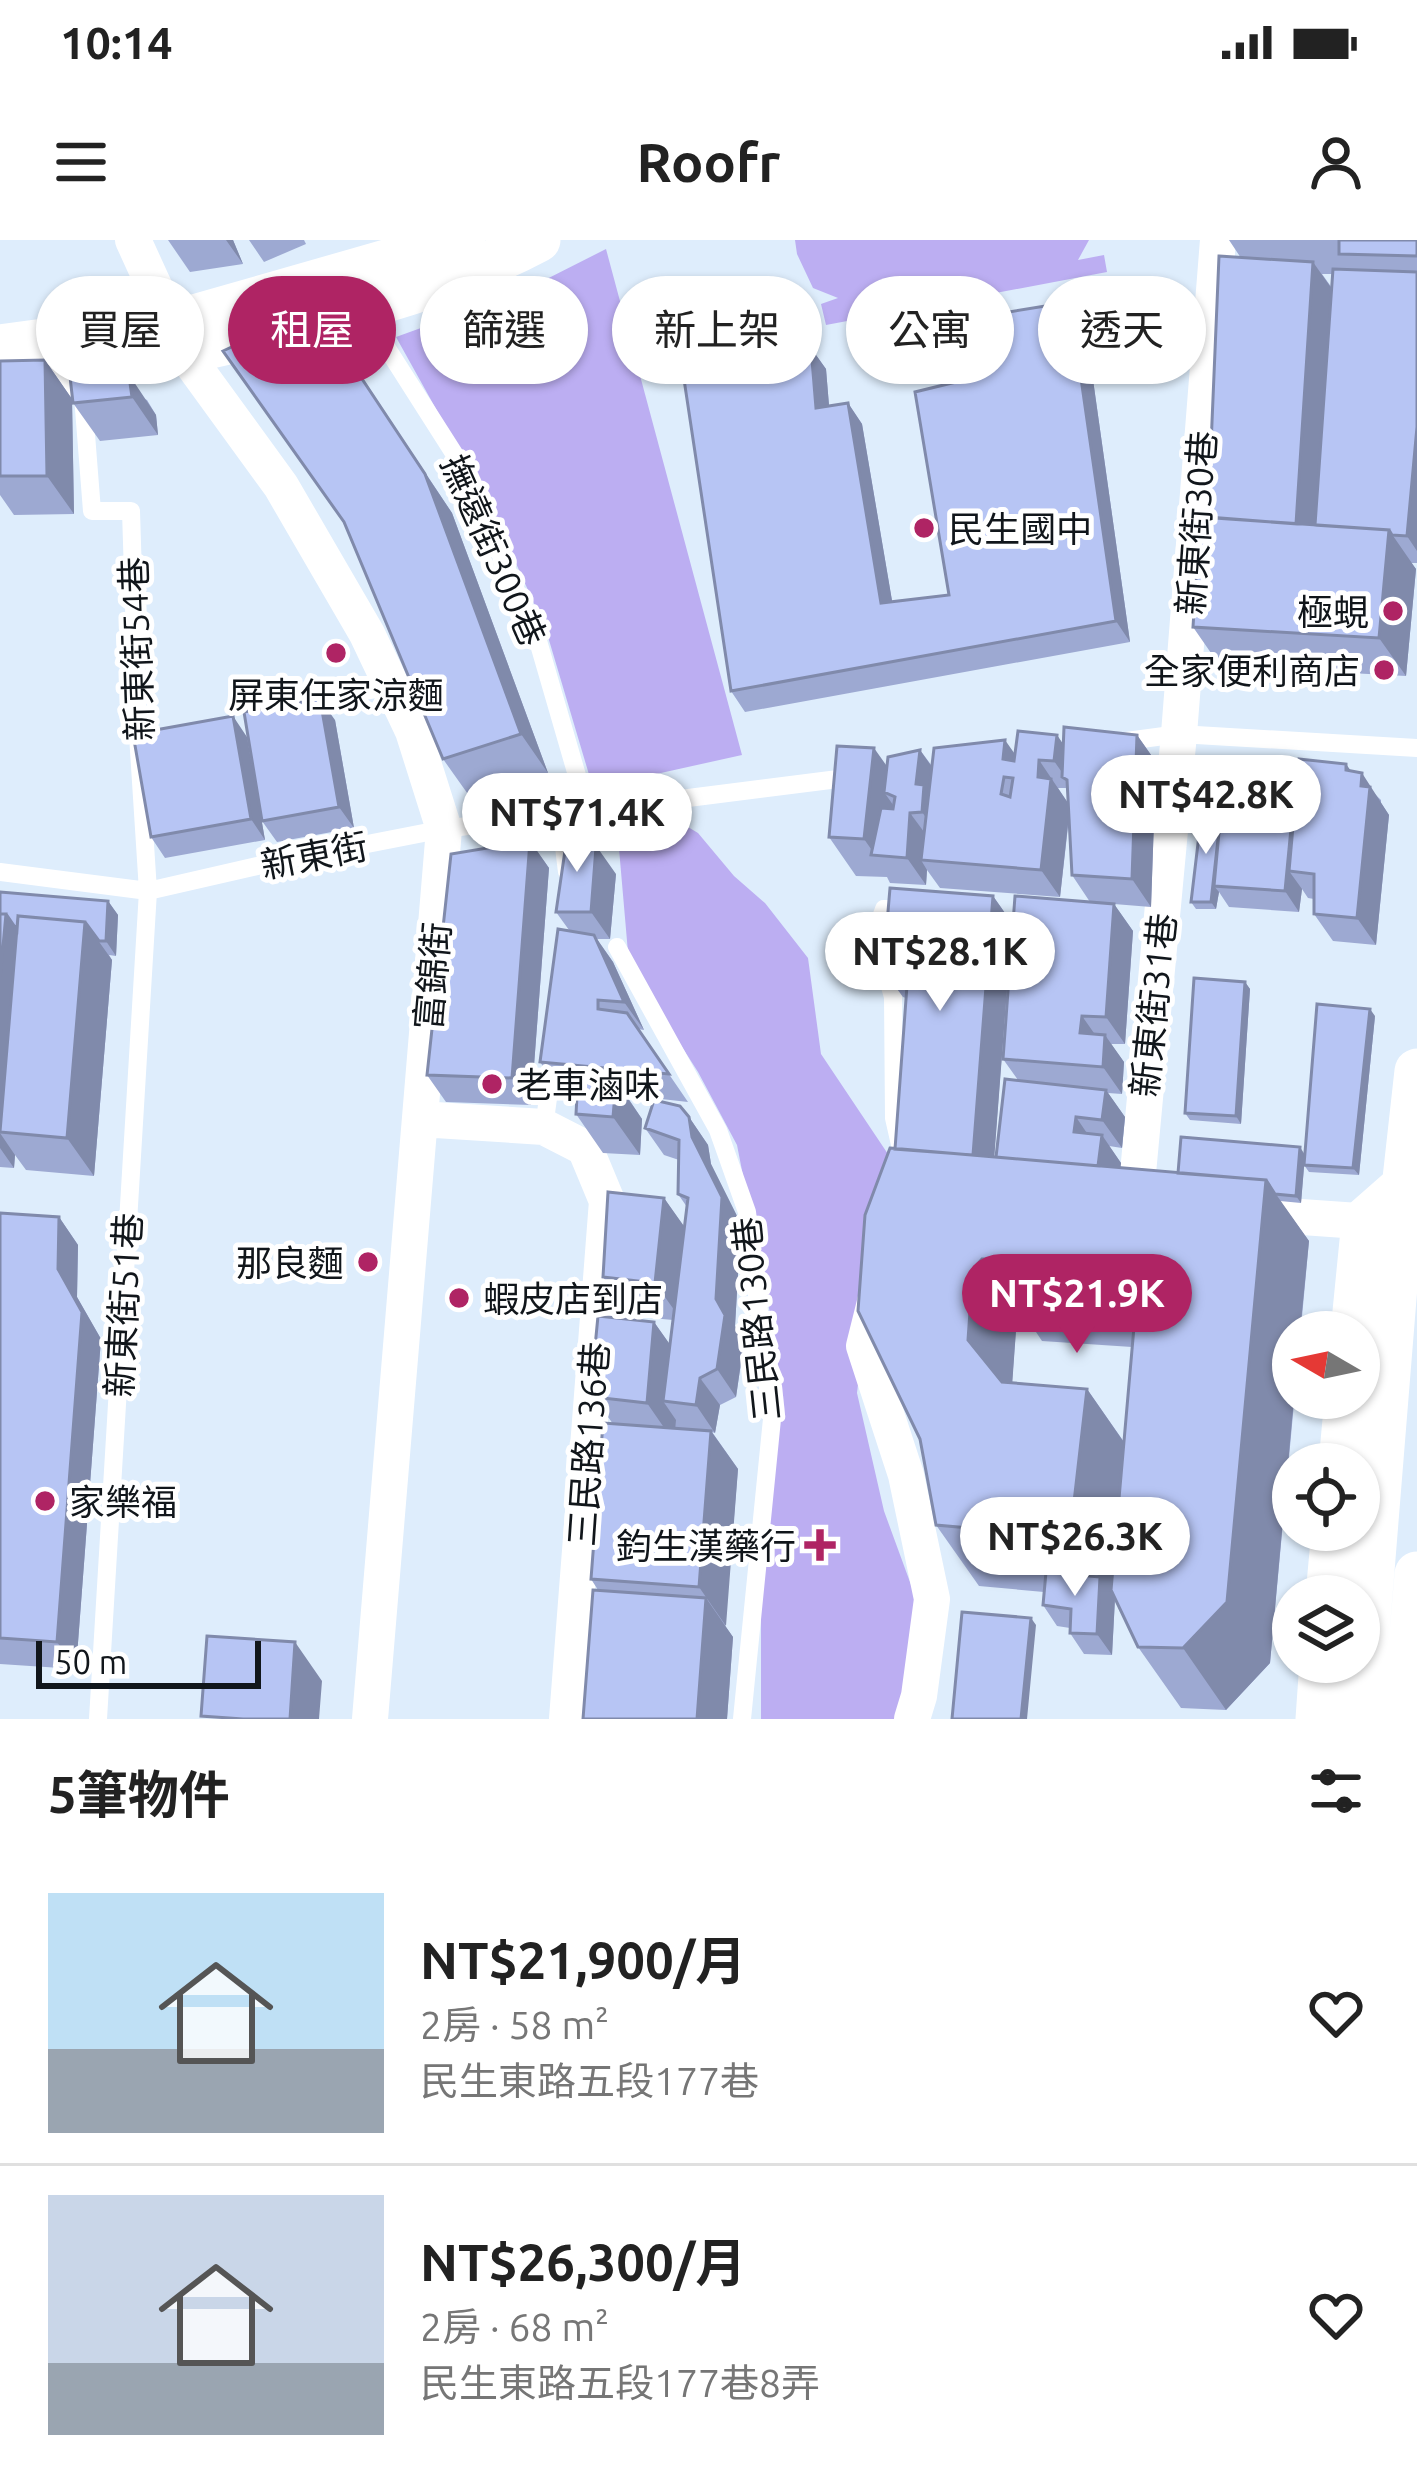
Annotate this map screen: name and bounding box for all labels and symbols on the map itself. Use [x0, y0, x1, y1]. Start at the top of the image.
street label: 新東街30巷 [1169, 429, 1223, 617]
street label: 撫遠街300巷 [434, 448, 554, 652]
place label: 民生國中 [948, 508, 1092, 549]
marker: 民生國中 [911, 515, 937, 541]
street label: 新東街54巷 [112, 556, 160, 742]
place label: 極蜆 [1297, 591, 1369, 632]
marker: 極蜆 [1380, 598, 1406, 624]
marker: 屏東任家涼麵 [323, 640, 349, 666]
place label: 全家便利商店 [1144, 650, 1360, 691]
marker: 全家便利商店 [1371, 657, 1397, 683]
place label: 屏東任家涼麵 [228, 674, 444, 715]
pin: NT$42.8K [1082, 755, 1330, 857]
pin: NT$71.4K [453, 773, 701, 875]
street label: 新東街 [257, 825, 371, 885]
street label: 新東街31巷 [1123, 911, 1183, 1099]
pin: NT$28.1K [816, 912, 1064, 1014]
street label: 富錦街 [407, 920, 457, 1032]
place label: 老車滷味 [516, 1064, 660, 1105]
marker: 老車滷味 [479, 1071, 505, 1097]
street label: 新東街51巷 [98, 1212, 148, 1398]
street label: 三民路130巷 [725, 1215, 787, 1423]
place label: 那良麵 [236, 1242, 344, 1283]
marker: 那良麵 [355, 1249, 381, 1275]
pin: NT$21.9K [953, 1254, 1201, 1356]
place label: 蝦皮店到店 [483, 1278, 663, 1319]
marker: 蝦皮店到店 [446, 1285, 472, 1311]
north arrow [1272, 1311, 1380, 1419]
street label: 三民路136巷 [560, 1340, 616, 1548]
place label: 家樂福 [69, 1481, 177, 1522]
marker: 家樂福 [32, 1488, 58, 1514]
pin: NT$26.3K [951, 1497, 1199, 1599]
place label: 鈞生漢藥行 [616, 1525, 796, 1566]
marker: 鈞生漢藥行 [807, 1532, 833, 1558]
scale bar [36, 1635, 261, 1688]

